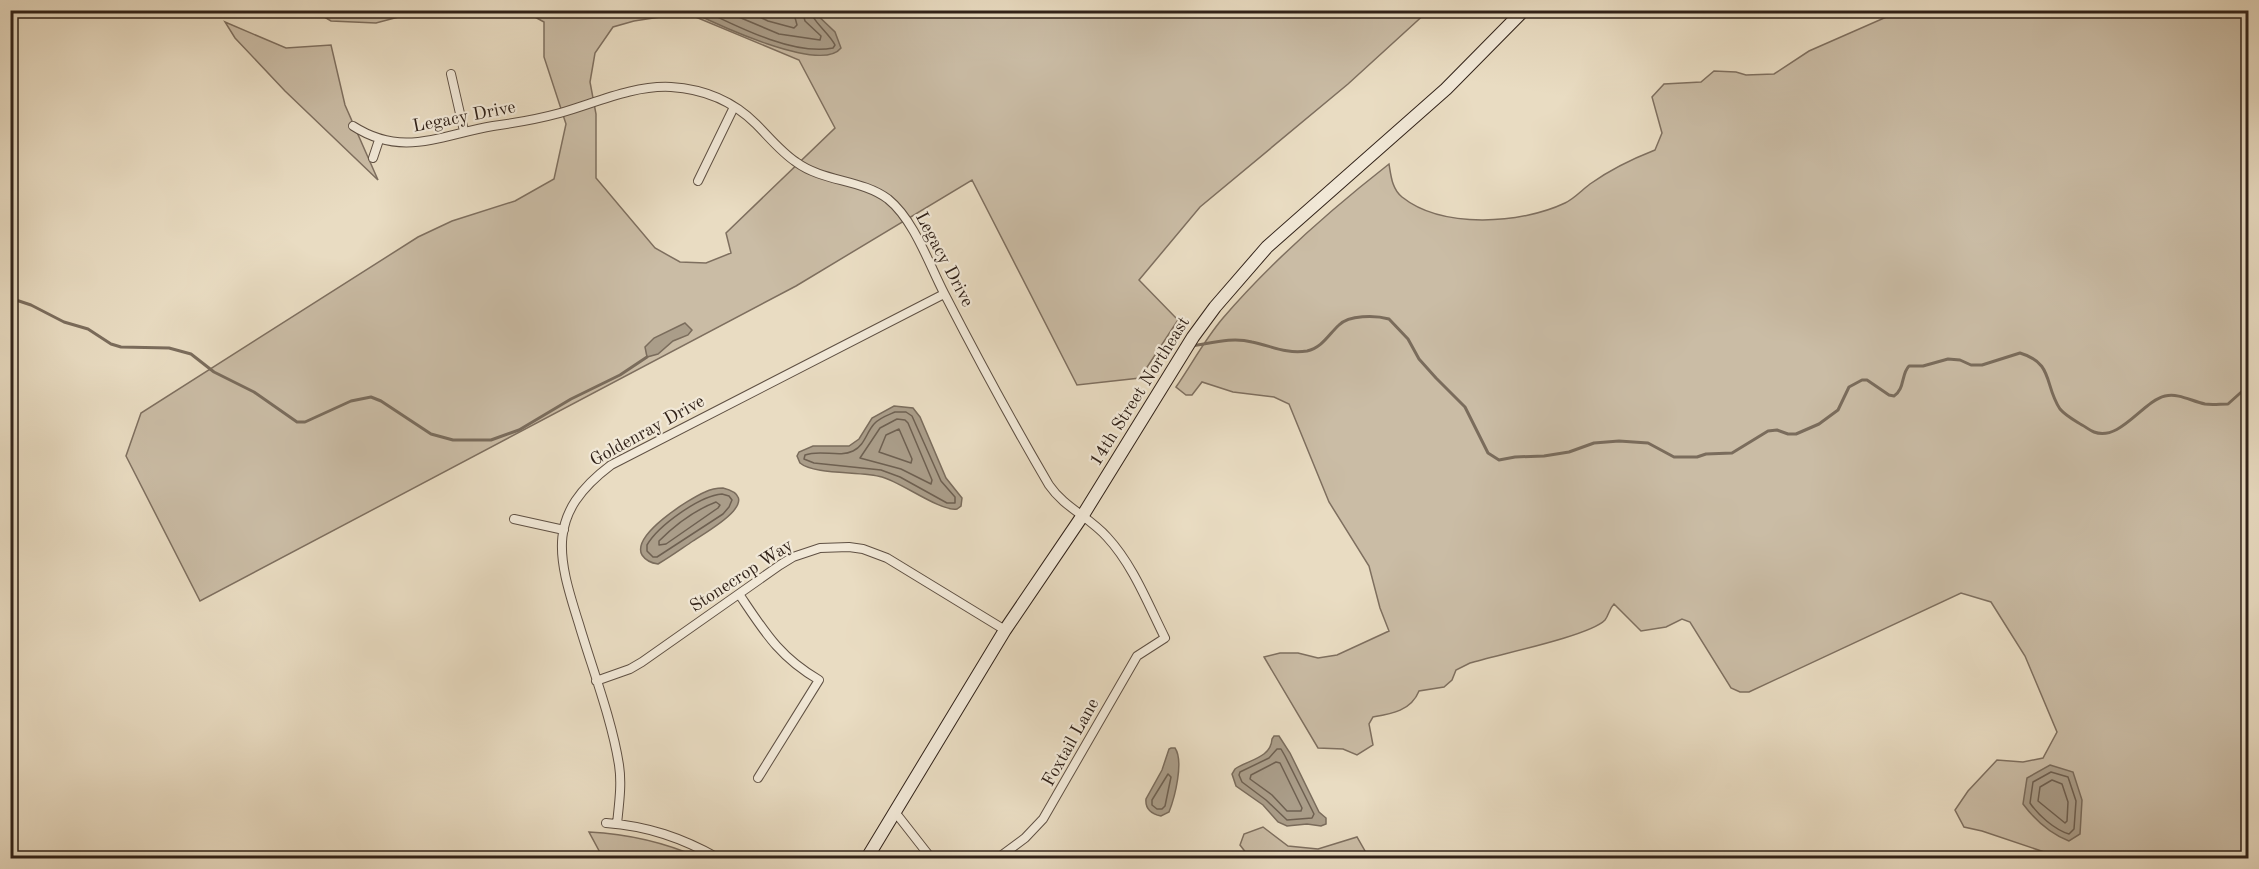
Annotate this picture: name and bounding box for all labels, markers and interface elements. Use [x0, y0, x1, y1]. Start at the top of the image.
street label: Legacy Drive [411, 98, 517, 136]
street label: Legacy Drive [912, 209, 977, 310]
street label: 14th Street Northeast [1087, 314, 1193, 469]
street label: Goldenray Drive [587, 392, 708, 470]
street label: Stonecrop Way [687, 536, 797, 616]
street label: Foxtail Lane [1039, 695, 1102, 790]

